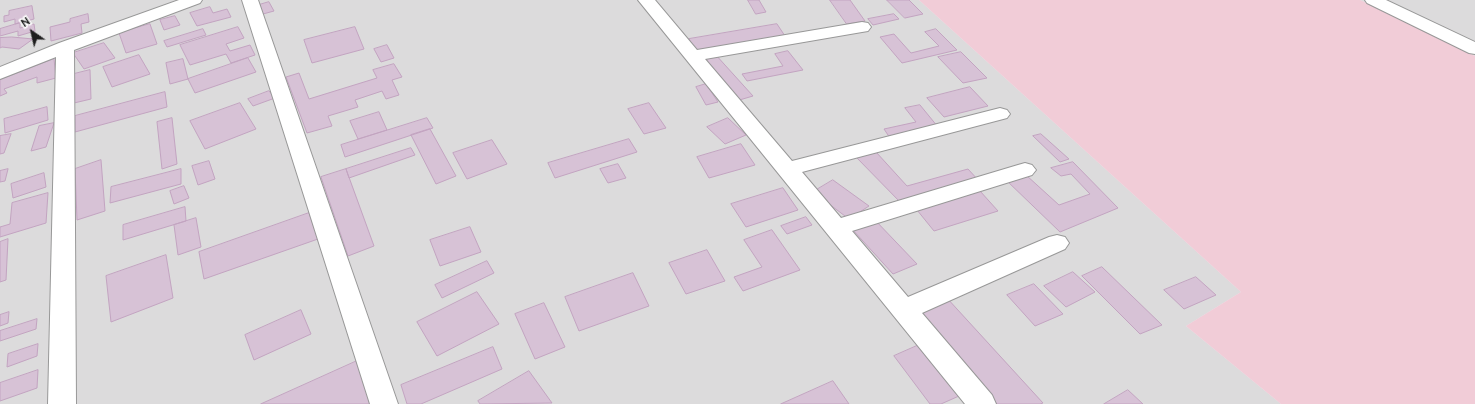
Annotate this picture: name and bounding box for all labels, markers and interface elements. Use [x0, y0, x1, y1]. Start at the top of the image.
north arrow [12, 12, 52, 52]
text: N [19, 15, 32, 29]

